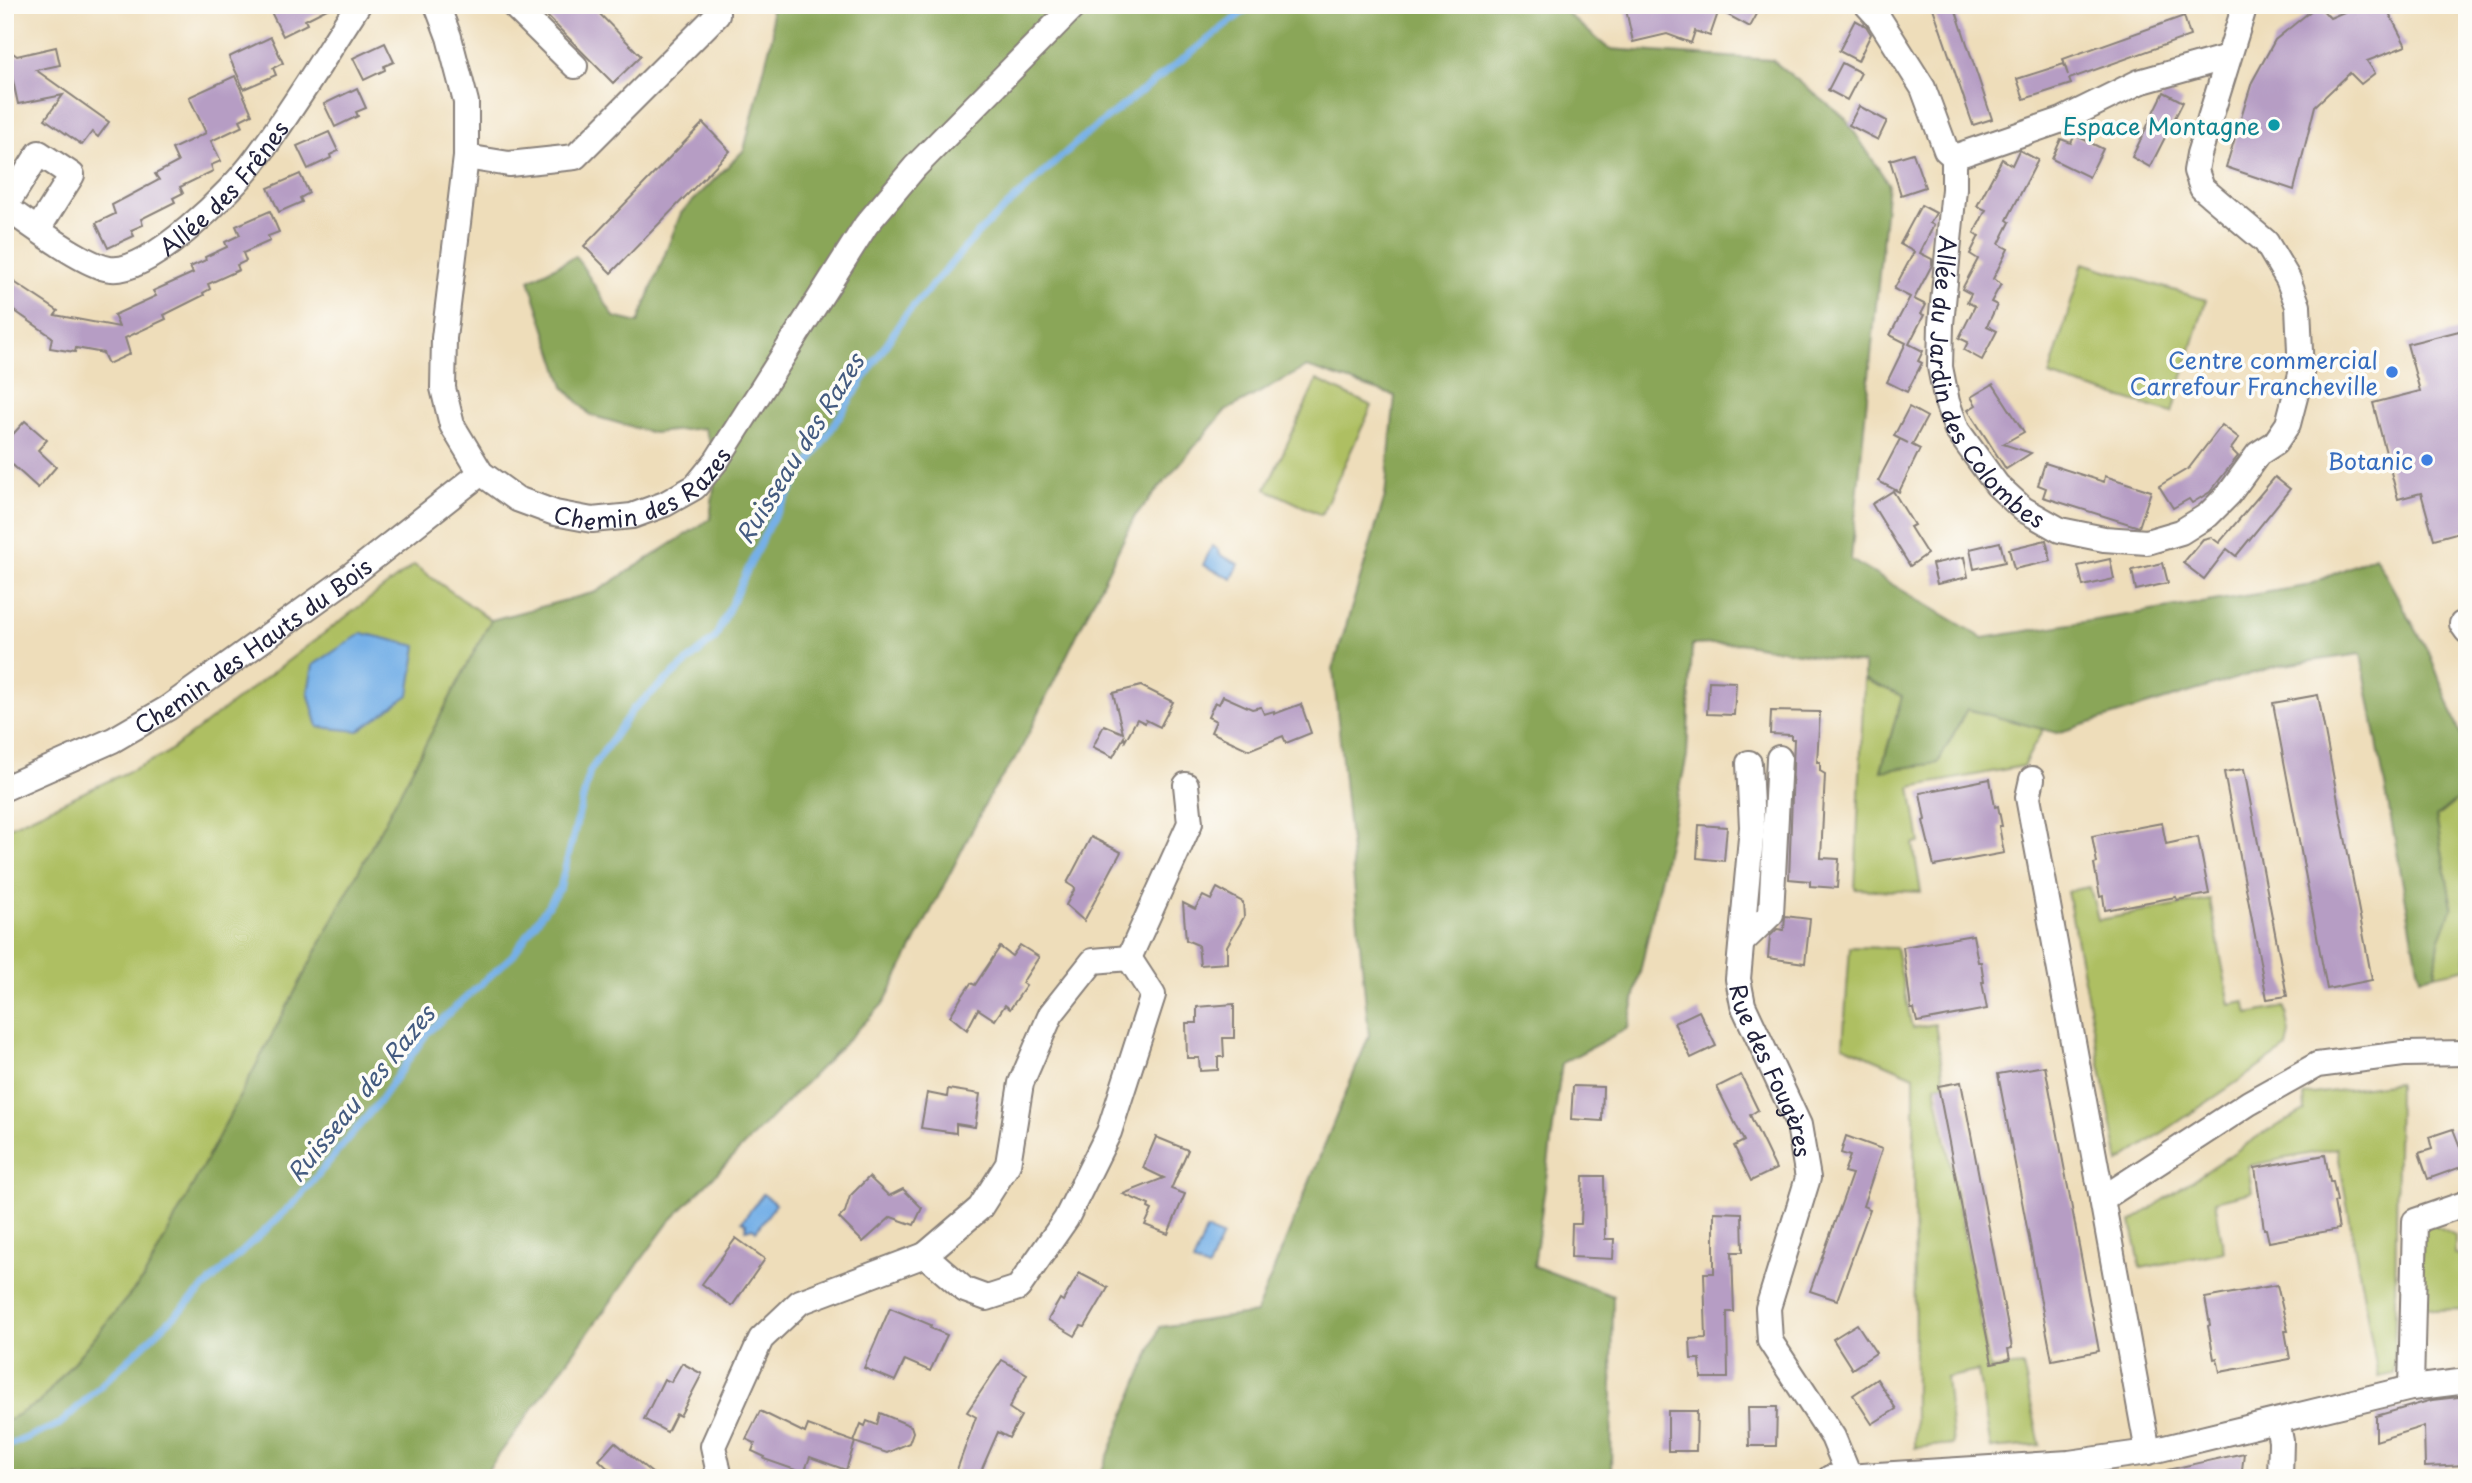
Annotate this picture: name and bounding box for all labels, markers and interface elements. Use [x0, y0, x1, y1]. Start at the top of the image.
place label: Espace Montagne [2062, 108, 2260, 143]
street label: Allée des Frênes [151, 113, 296, 263]
marker: Espace Montagne [2266, 117, 2282, 133]
street label: Allée du Jardin des Colombes [1922, 234, 2052, 536]
place label: Centre commercial Carrefour Francheville [2130, 342, 2378, 403]
water label: Ruisseau des Razes [726, 344, 873, 550]
marker: Centre commercial Carrefour Francheville [2384, 364, 2400, 380]
street label: Chemin des Razes [551, 440, 739, 538]
place label: Botanic [2328, 443, 2413, 478]
marker: Botanic [2419, 452, 2435, 468]
street label: Chemin des Hauts du Bois [127, 548, 379, 742]
street label: Rue des Fougères [1722, 981, 1822, 1160]
water label: Ruisseau des Razes [277, 995, 444, 1189]

